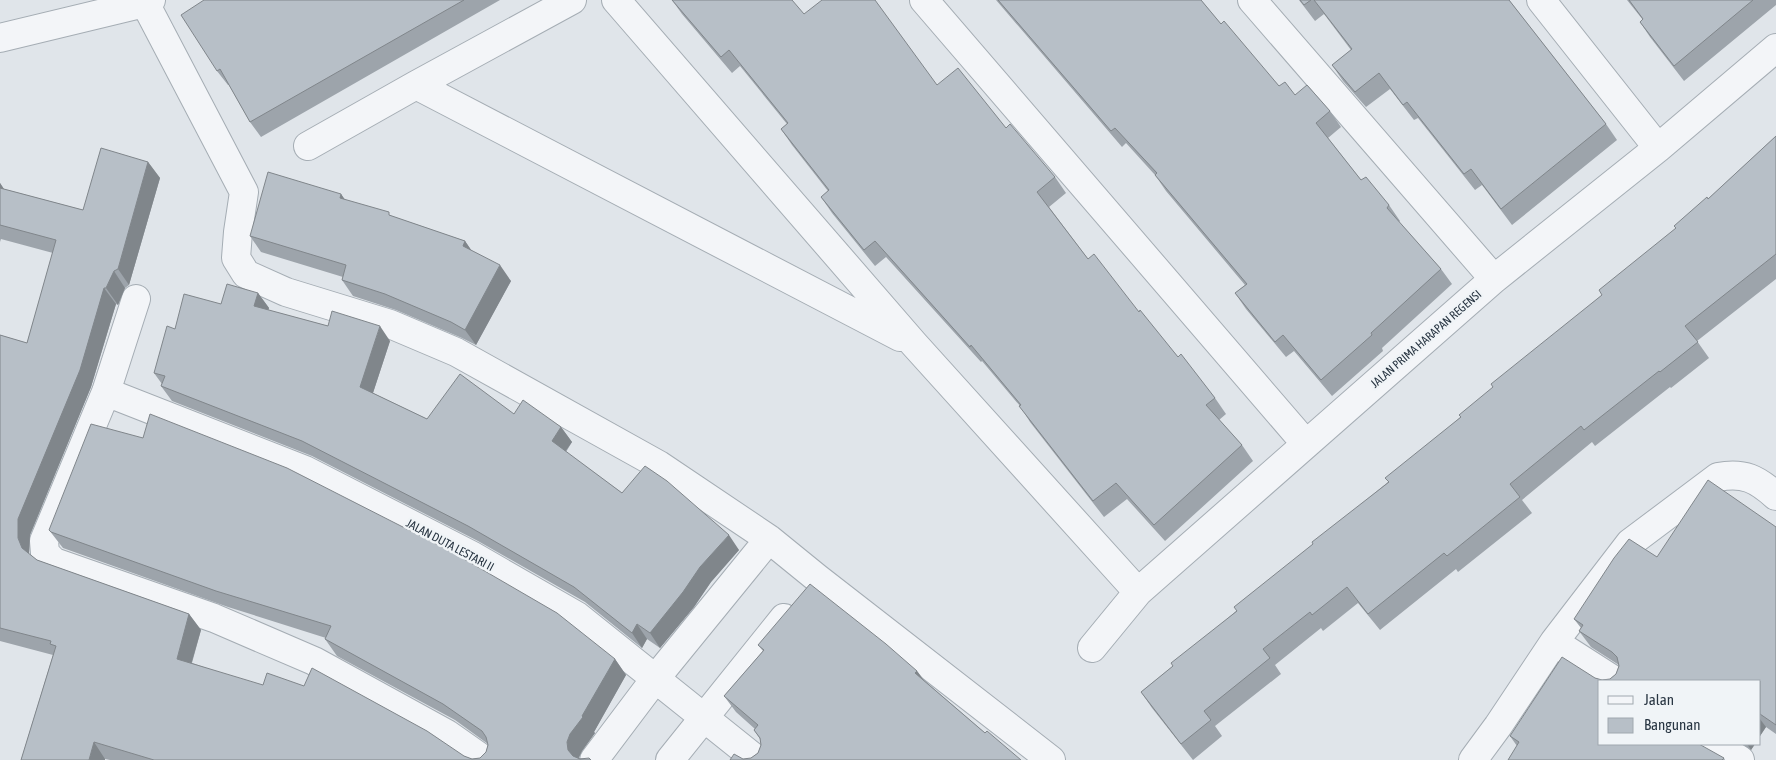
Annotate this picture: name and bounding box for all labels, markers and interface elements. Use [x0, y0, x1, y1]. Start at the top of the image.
street label: JALAN PRIMA HARAPAN REGENSI [1368, 287, 1484, 391]
street label: JALAN DUTA LESTARI II [404, 516, 496, 574]
legend [1598, 680, 1761, 745]
text: Jalan [1644, 691, 1674, 708]
text: Bangunan [1644, 716, 1701, 733]

